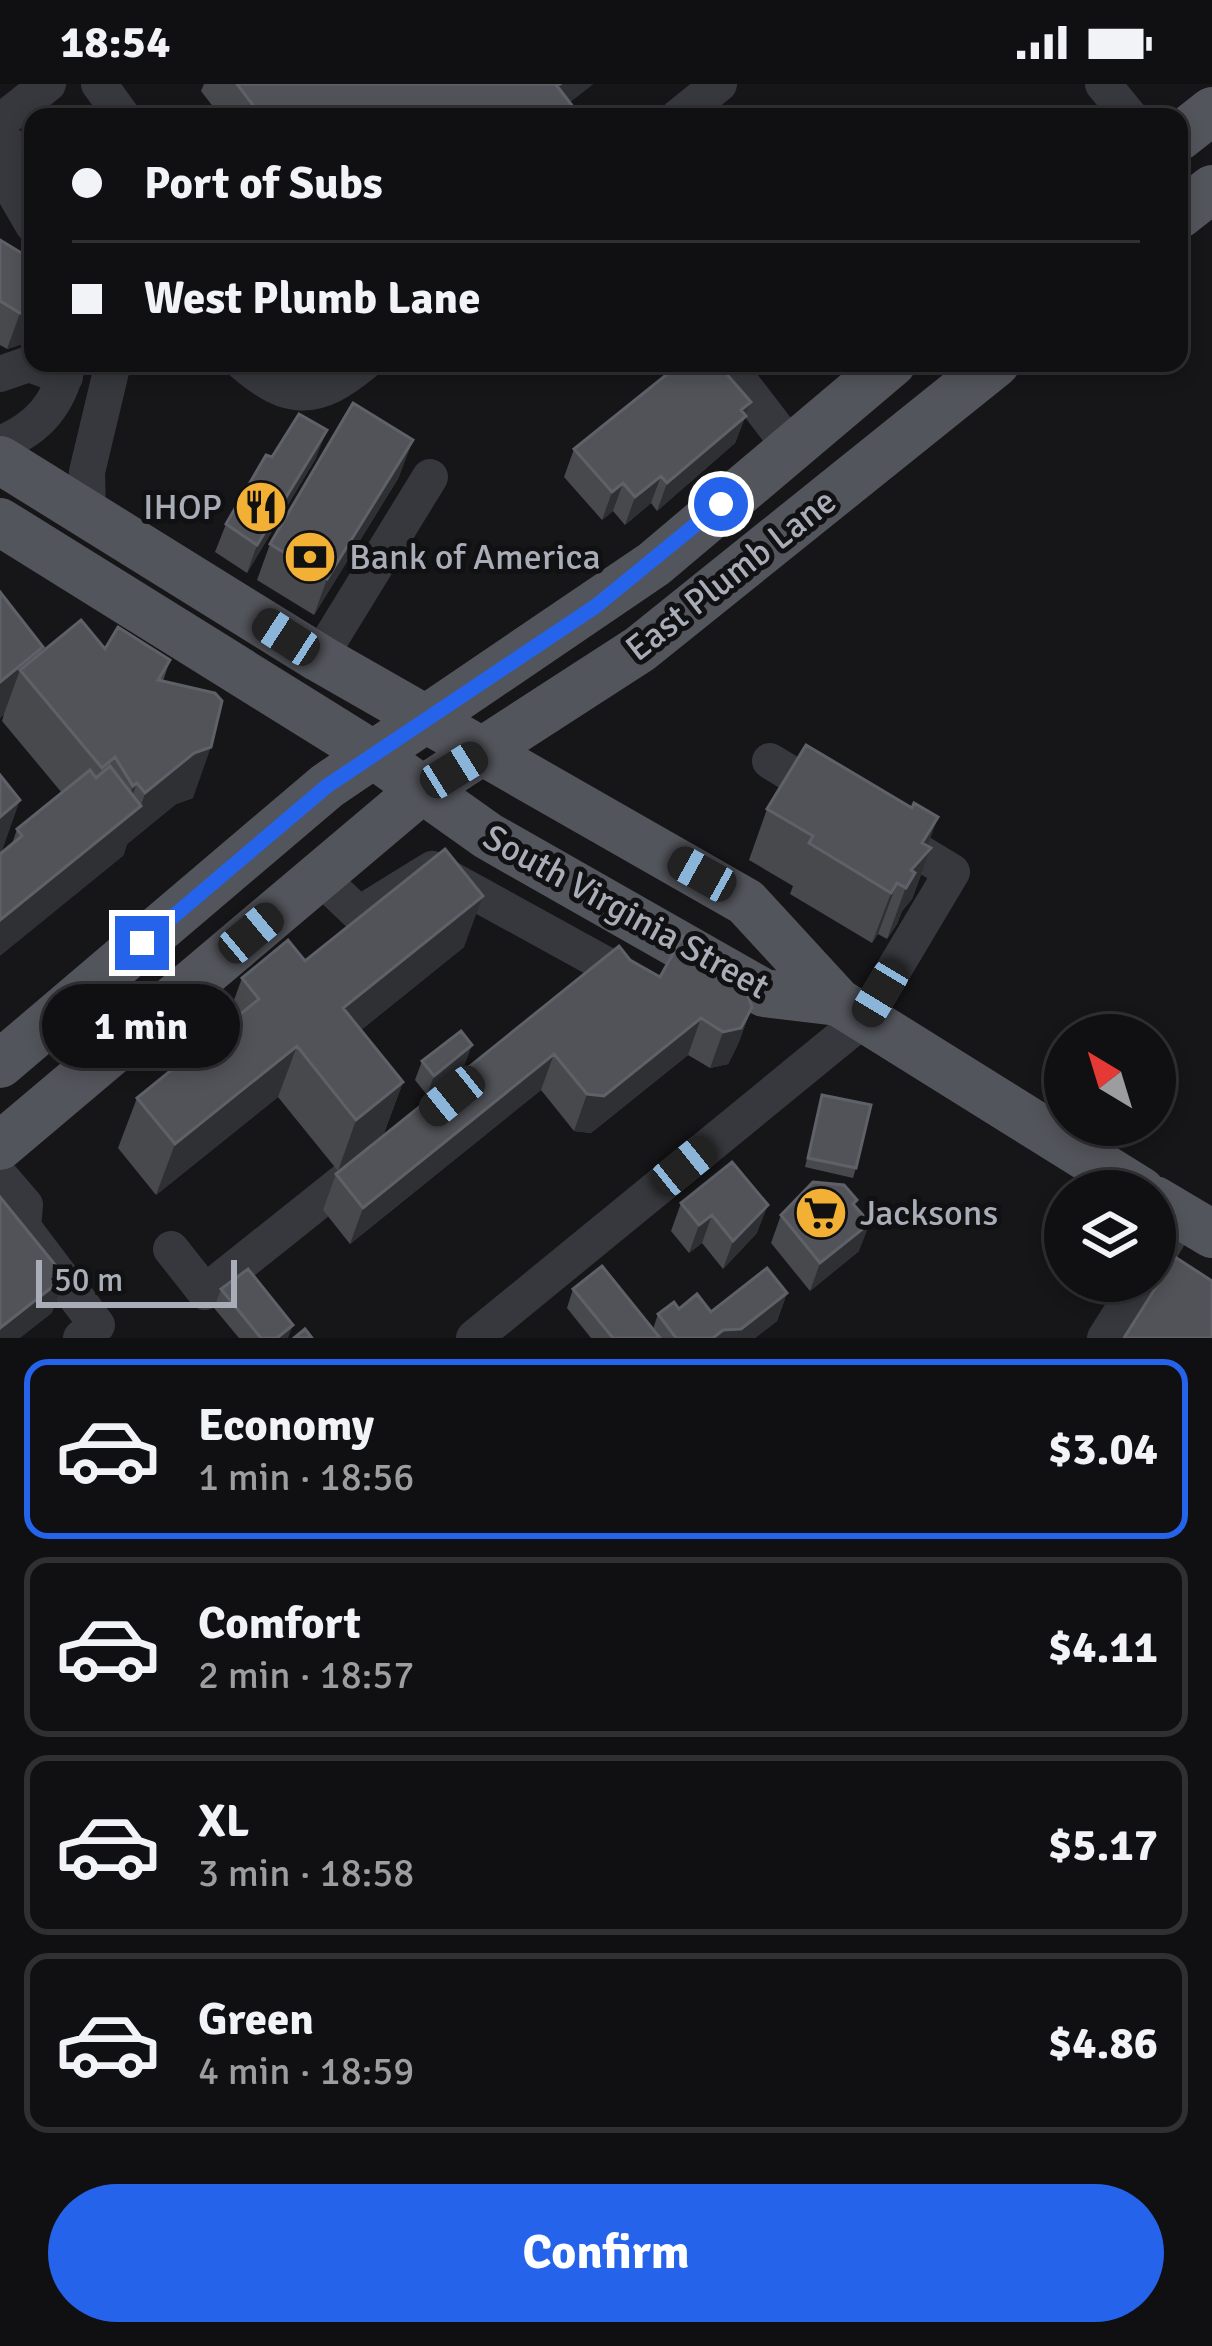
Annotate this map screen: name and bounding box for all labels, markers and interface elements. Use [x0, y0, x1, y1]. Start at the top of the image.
text: 18:54 [60, 15, 170, 70]
text: Port of Subs [144, 156, 383, 211]
text: West Plumb Lane [144, 271, 481, 326]
route start [694, 477, 748, 531]
restaurant icon: IHOP [233, 479, 289, 535]
street label: East Plumb Lane [617, 479, 845, 671]
place label: IHOP [143, 485, 222, 530]
bank icon: Bank of America [282, 529, 338, 585]
place label: Bank of America [349, 535, 601, 580]
car [246, 602, 326, 672]
car [414, 736, 494, 804]
street label: South Virginia Street [475, 815, 777, 1009]
car [662, 841, 742, 907]
car [212, 896, 290, 970]
route end [115, 916, 169, 970]
car [846, 953, 914, 1033]
callout: 1 min [43, 985, 241, 1069]
text: 1 min [94, 1002, 188, 1050]
north arrow [1044, 1014, 1176, 1146]
map controls [1044, 1014, 1176, 1302]
car [413, 1059, 491, 1133]
car [645, 1129, 723, 1203]
button: layers [1044, 1170, 1176, 1302]
supermarket icon: Jacksons [793, 1185, 849, 1241]
place label: Jacksons [860, 1191, 998, 1236]
scale bar [36, 1254, 237, 1307]
text: 50 m [54, 1260, 123, 1301]
icon: car [54, 1395, 162, 1503]
text: Economy [198, 1398, 374, 1453]
text: $3.04 [1048, 1422, 1158, 1477]
text: 1 min · 18:56 [198, 1453, 414, 1501]
icon: car [54, 1593, 162, 1701]
text: Comfort [198, 1596, 361, 1651]
text: $4.11 [1048, 1620, 1158, 1675]
text: 2 min · 18:57 [198, 1651, 414, 1699]
icon: car [54, 1791, 162, 1899]
text: XL [198, 1794, 249, 1849]
text: $5.17 [1048, 1818, 1158, 1873]
text: 3 min · 18:58 [198, 1849, 414, 1897]
icon: car [54, 1989, 162, 2097]
text: Green [198, 1992, 314, 2047]
text: $4.86 [1048, 2016, 1158, 2071]
text: 4 min · 18:59 [198, 2047, 414, 2095]
button: Confirm [48, 2184, 1164, 2322]

